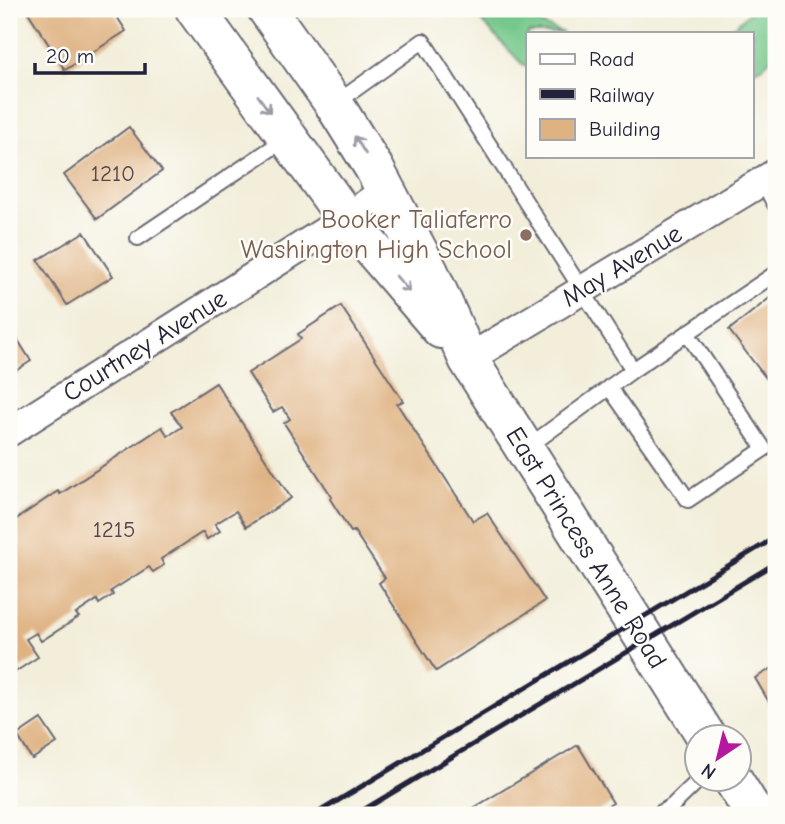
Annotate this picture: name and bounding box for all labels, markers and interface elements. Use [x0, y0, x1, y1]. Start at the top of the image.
scale bar [35, 32, 145, 76]
legend [526, 32, 754, 158]
text: 20 m [46, 44, 94, 68]
text: Road [589, 47, 634, 71]
text: Railway [589, 83, 654, 107]
one-way arrow [257, 94, 271, 113]
text: Building [589, 117, 661, 141]
one-way arrow [352, 136, 366, 156]
house number: 1210 [91, 160, 135, 187]
place label: Booker Taliaferro Washington High School [240, 205, 512, 265]
street label: May Avenue [557, 218, 687, 314]
marker: Booker Taliaferro Washington High School [518, 227, 534, 243]
one-way arrow [395, 274, 411, 292]
street label: Courtney Avenue [57, 284, 233, 408]
street label: East Princess Anne Road [499, 422, 673, 674]
house number: 1215 [93, 516, 135, 543]
north arrow [684, 722, 754, 792]
text: N [697, 759, 720, 784]

